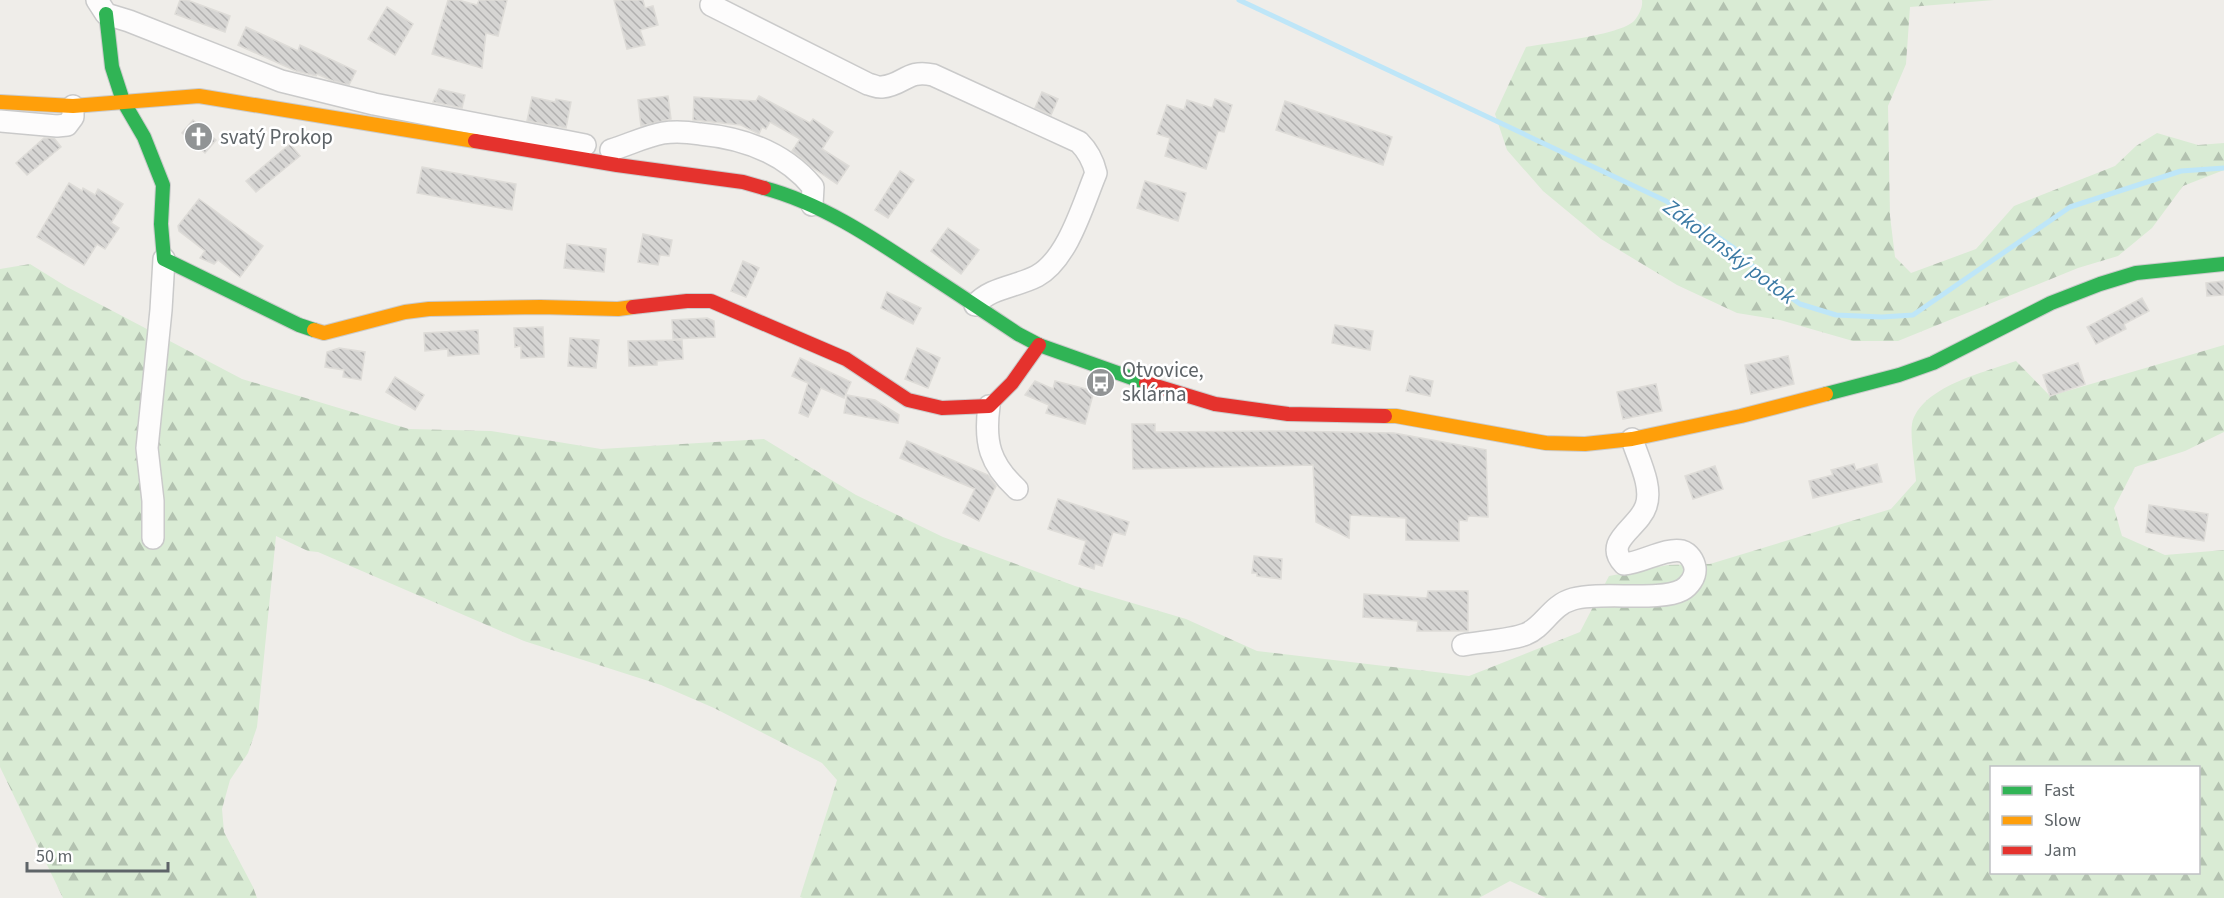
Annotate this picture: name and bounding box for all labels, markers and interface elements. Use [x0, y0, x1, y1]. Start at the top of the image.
church icon: svatý Prokop [183, 121, 215, 153]
place label: svatý Prokop [220, 122, 333, 152]
water label: Zákolanský potok [1656, 191, 1803, 312]
place label: Otvovice, sklárna [1122, 355, 1204, 409]
bus stop icon: Otvovice, sklárna [1085, 366, 1117, 398]
legend [1990, 766, 2200, 874]
text: Fast [2044, 778, 2075, 803]
text: Slow [2044, 808, 2081, 833]
scale bar [27, 835, 168, 873]
text: Jam [2044, 838, 2077, 863]
text: 50 m [36, 844, 72, 869]

